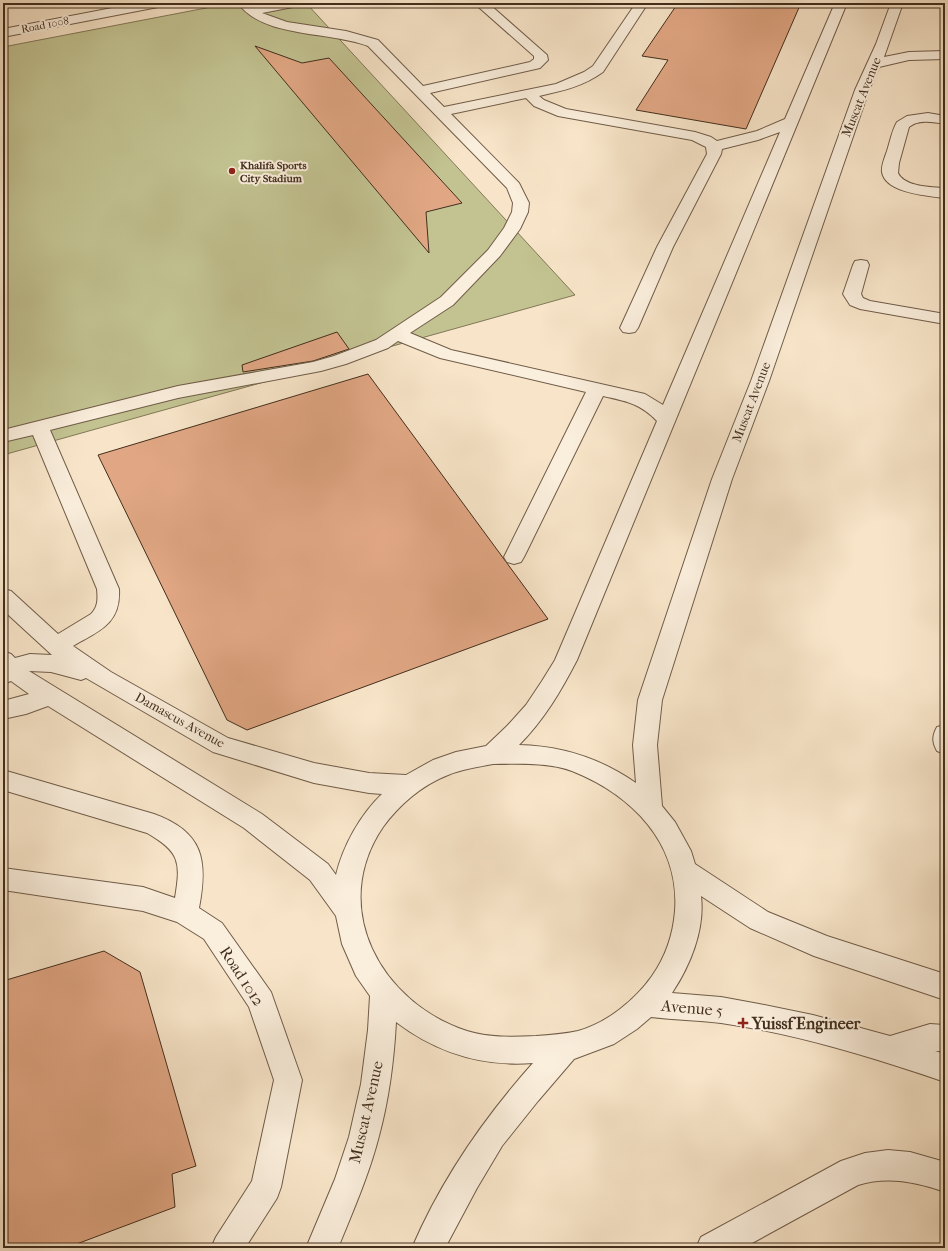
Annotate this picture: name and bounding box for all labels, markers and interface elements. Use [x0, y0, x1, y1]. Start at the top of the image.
street label: Road 1008 [20, 14, 70, 36]
street label: Muscat Avenue [838, 54, 884, 139]
place label: Khalifa Sports City Stadium [240, 159, 307, 185]
marker: Khalifa Sports City Stadium [227, 166, 237, 176]
street label: Muscat Avenue [729, 359, 773, 444]
street label: Damascus Avenue [133, 689, 228, 751]
street label: Road 1012 [216, 943, 268, 1009]
street label: Avenue 5 [659, 996, 724, 1020]
place label: Yuissf Engineer [751, 1014, 862, 1034]
marker: Yuissf Engineer [737, 1017, 749, 1029]
street label: Muscat Avenue [345, 1059, 387, 1165]

